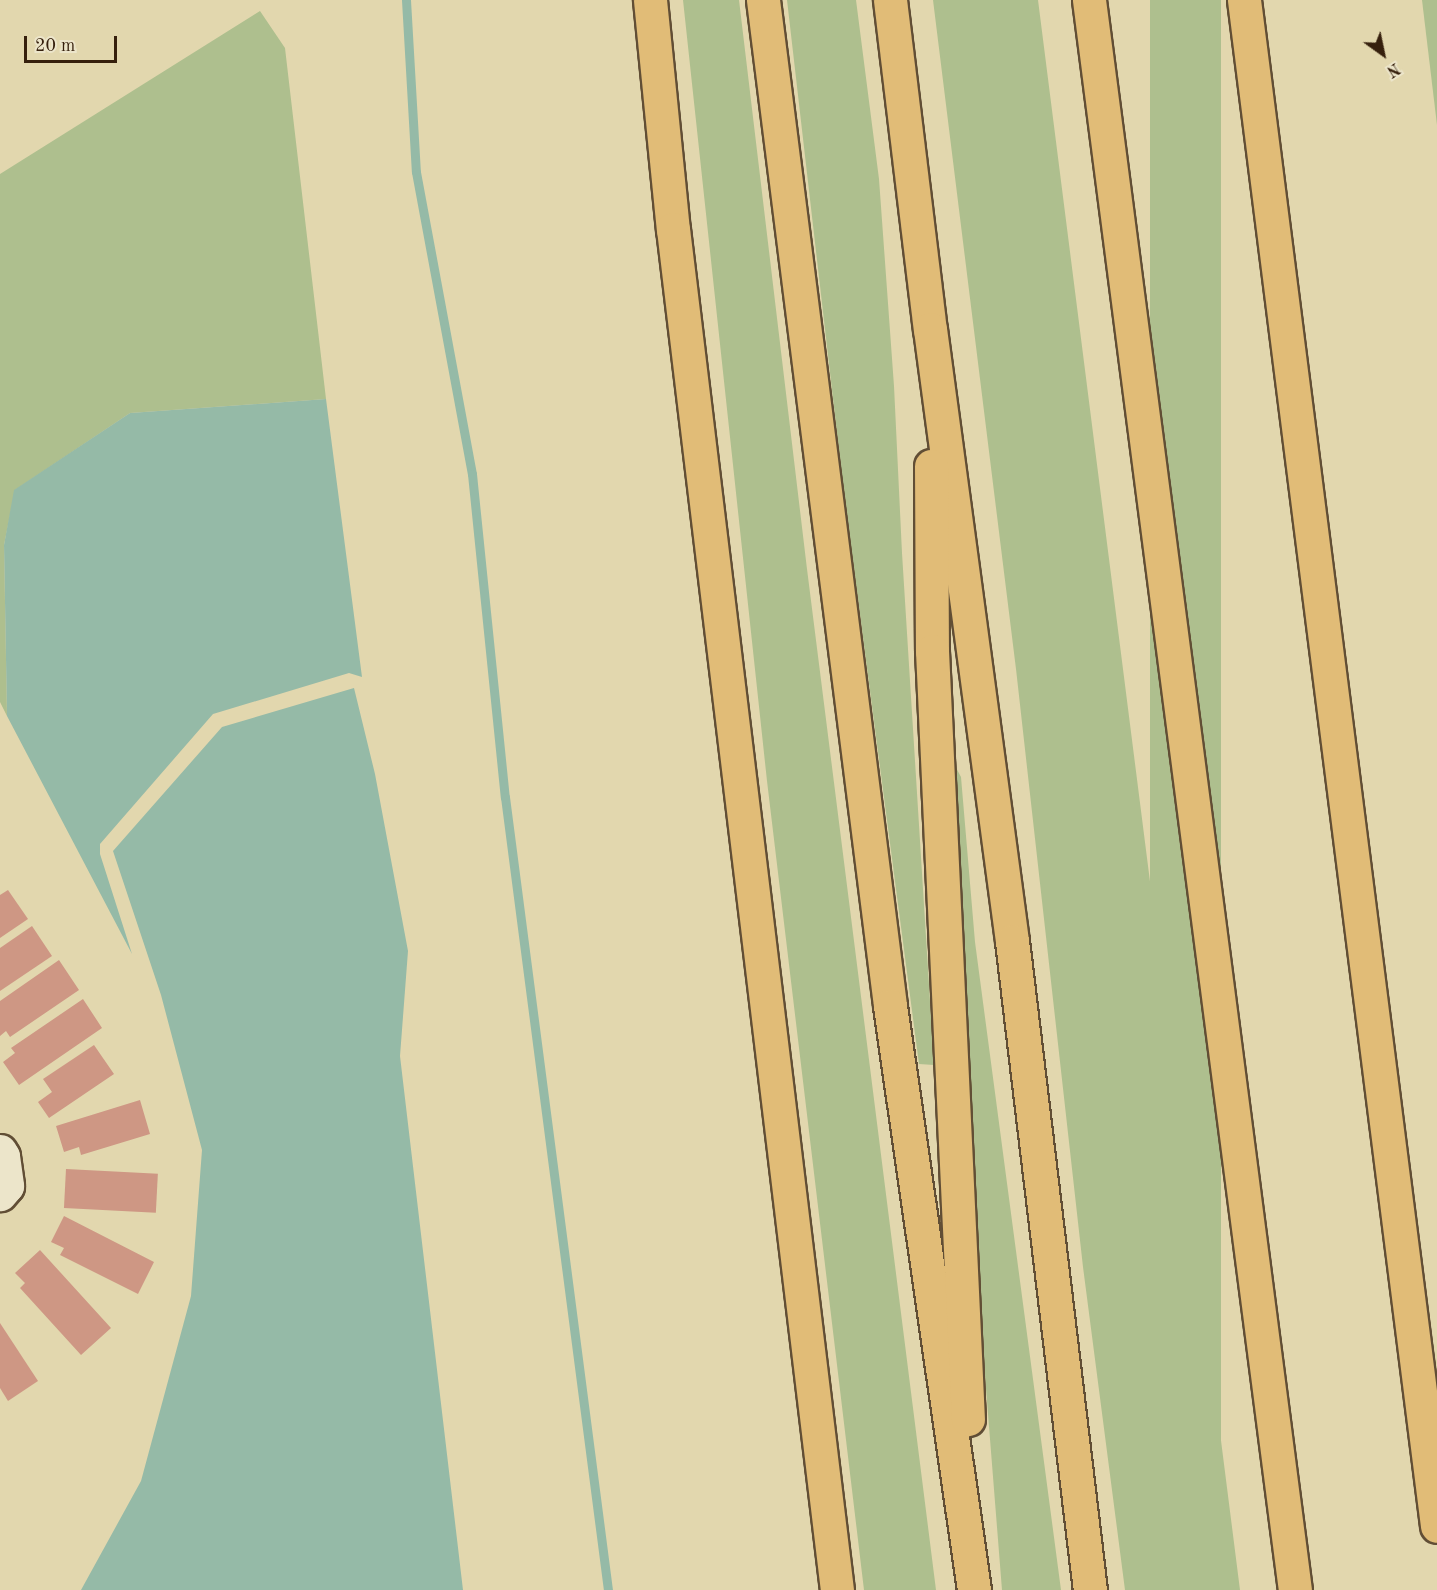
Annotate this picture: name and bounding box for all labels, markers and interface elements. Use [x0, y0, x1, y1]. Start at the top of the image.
scale bar [27, 24, 120, 62]
north arrow [1353, 24, 1413, 84]
text: 20 m [35, 37, 75, 55]
text: N [1383, 59, 1402, 79]

